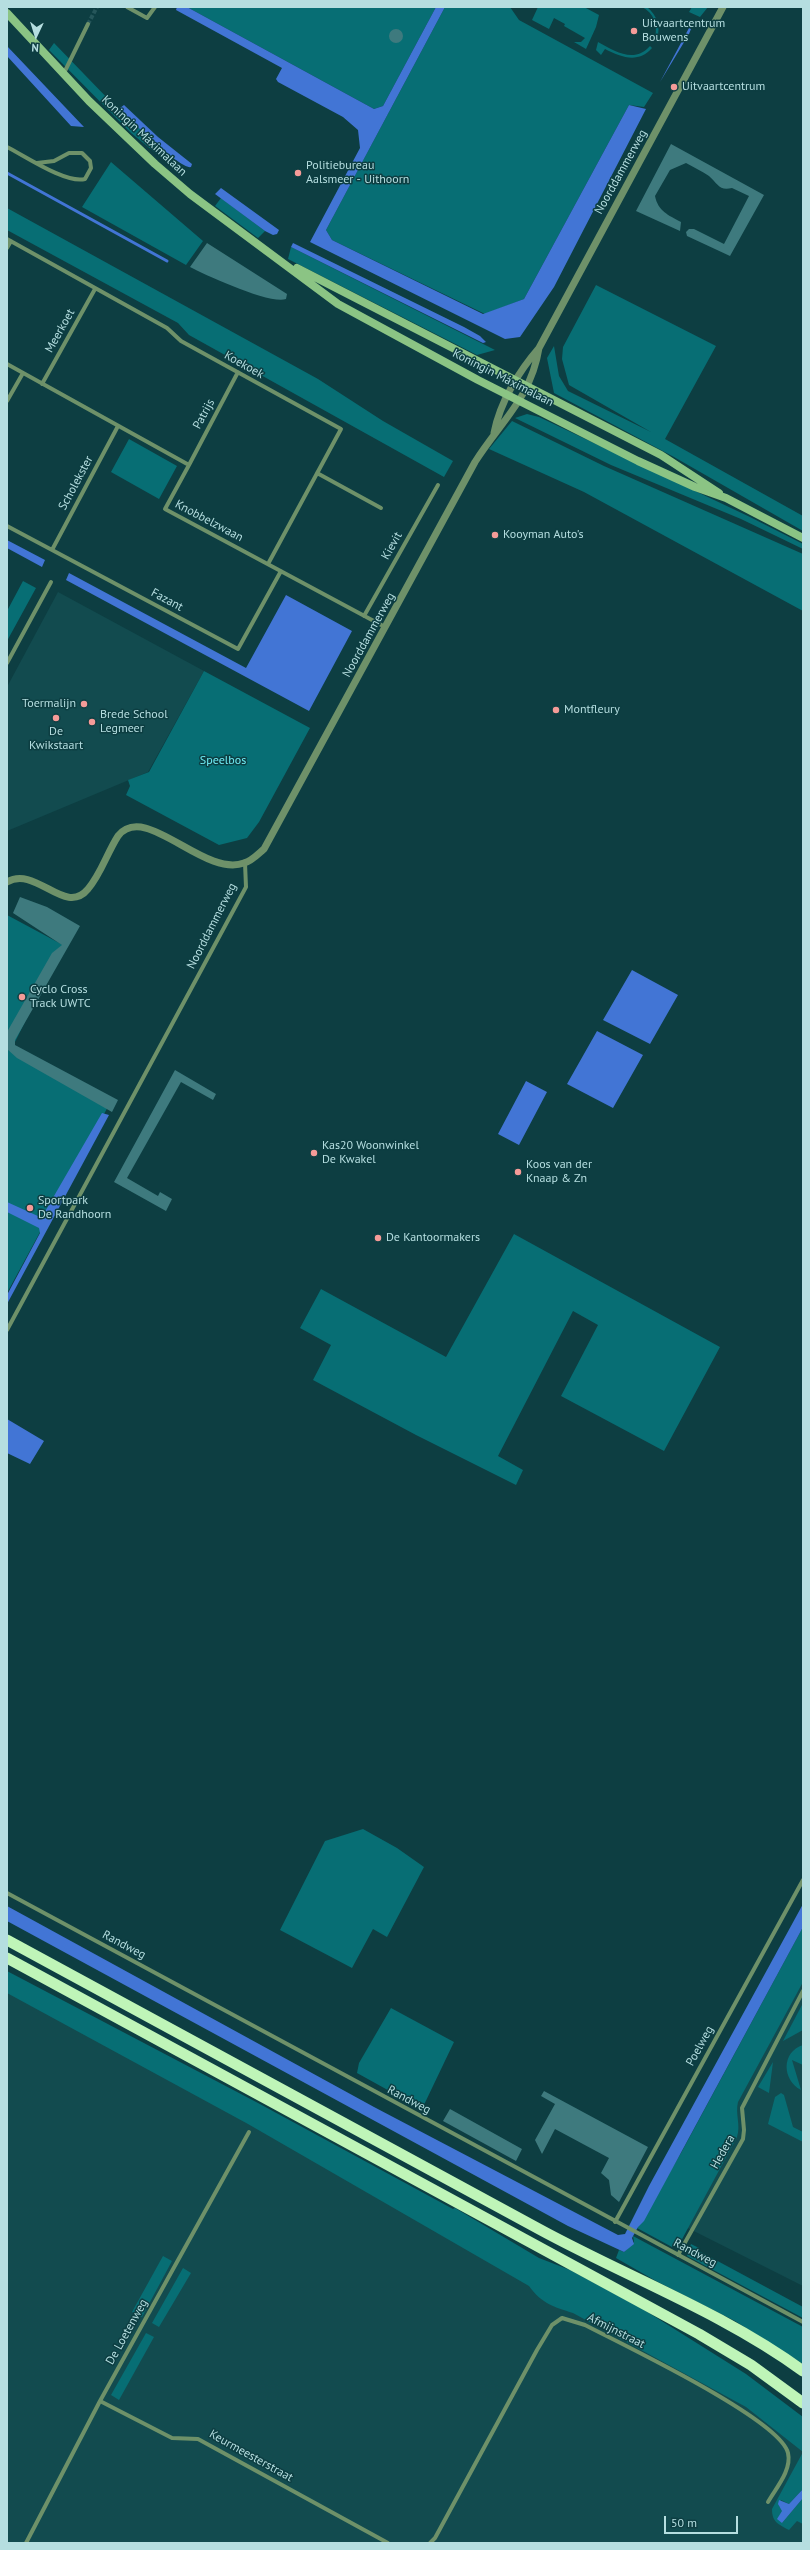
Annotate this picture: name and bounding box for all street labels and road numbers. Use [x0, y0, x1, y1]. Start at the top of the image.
street label: Koningin Máximalaan [98, 93, 190, 179]
street label: Noorddammerweg [592, 127, 650, 217]
street label: Meerkoet [42, 307, 78, 355]
street label: Koningin Máximalaan [450, 346, 556, 410]
street label: Koekoek [222, 348, 266, 382]
street label: Patrijs [190, 397, 218, 431]
street label: Scholekster [56, 453, 96, 513]
street label: Knobbelzwaan [172, 497, 246, 545]
street label: Kievit [379, 530, 405, 562]
street label: Fazant [149, 586, 185, 614]
street label: Noorddammerweg [340, 590, 398, 680]
street label: Noorddammerweg [184, 881, 240, 971]
street label: Randweg [100, 1928, 148, 1962]
street label: Poelweg [683, 2024, 717, 2068]
street label: Randweg [385, 2083, 433, 2117]
street label: Hedera [708, 2132, 738, 2172]
street label: Randweg [671, 2236, 719, 2270]
street label: De Loetenweg [103, 2297, 151, 2367]
street label: Afmijnstraat [585, 2310, 647, 2352]
street label: Keurmeesterstraat [207, 2427, 295, 2485]

